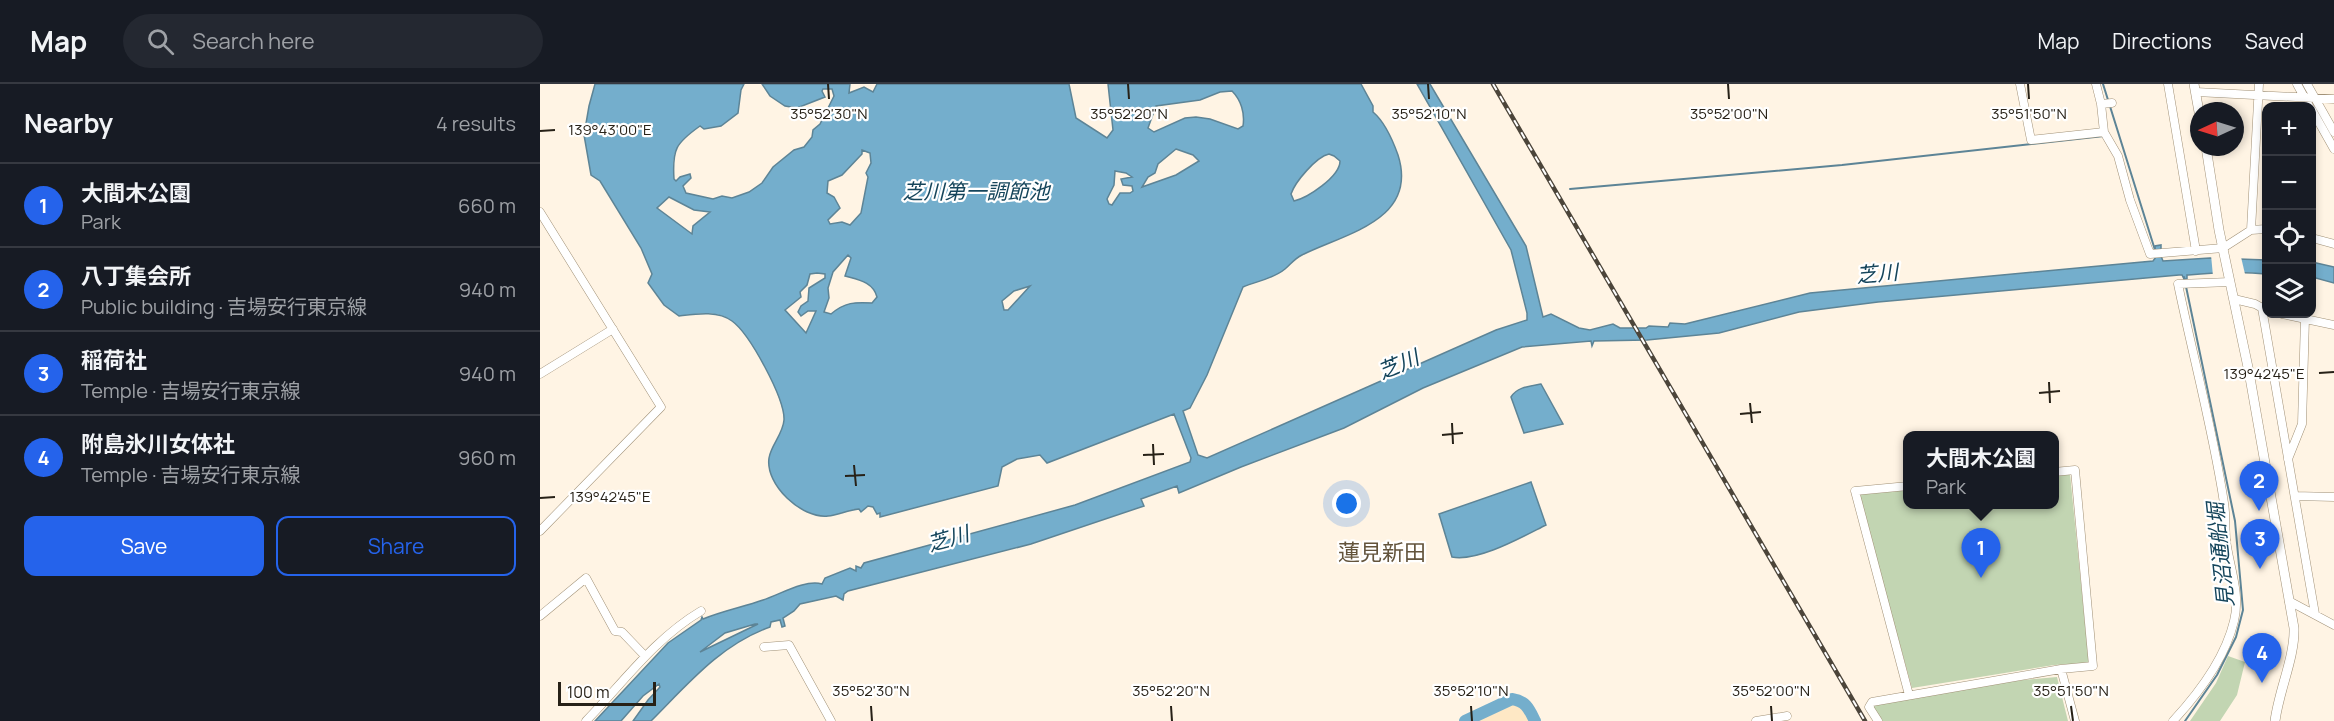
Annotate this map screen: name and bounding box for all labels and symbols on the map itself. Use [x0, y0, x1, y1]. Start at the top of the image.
north arrow [2190, 102, 2244, 156]
text: 35°52'30"N [790, 103, 868, 124]
text: 35°52'20"N [1090, 103, 1168, 124]
text: 35°52'10"N [1392, 103, 1466, 124]
text: 35°52'00"N [1690, 103, 1768, 124]
text: 35°51'50"N [1991, 103, 2067, 124]
text: 139°43'00"E [568, 119, 652, 140]
water label: 芝川第一調節池 [903, 177, 1051, 205]
water label: 芝川 [1855, 257, 1901, 289]
water label: 芝川 [1373, 342, 1425, 385]
text: 139°42'45"E [2224, 363, 2304, 384]
pin: 2 [2240, 462, 2278, 511]
text: 139°42'45"E [570, 486, 650, 507]
your location [1332, 489, 1361, 518]
water label: 見沼通船堀 [2200, 498, 2239, 609]
water label: 芝川 [924, 518, 974, 557]
pin: 3 [2240, 520, 2280, 569]
pin: 1 [1962, 528, 2000, 578]
district label: 蓮見新田 [1338, 537, 1426, 567]
pin: 4 [2242, 634, 2282, 683]
scale bar [558, 679, 656, 706]
text: 35°52'30"N [832, 680, 910, 701]
text: 35°52'20"N [1132, 680, 1210, 701]
text: 35°52'10"N [1434, 680, 1508, 701]
text: 35°52'00"N [1732, 680, 1810, 701]
text: 35°51'50"N [2033, 680, 2109, 701]

